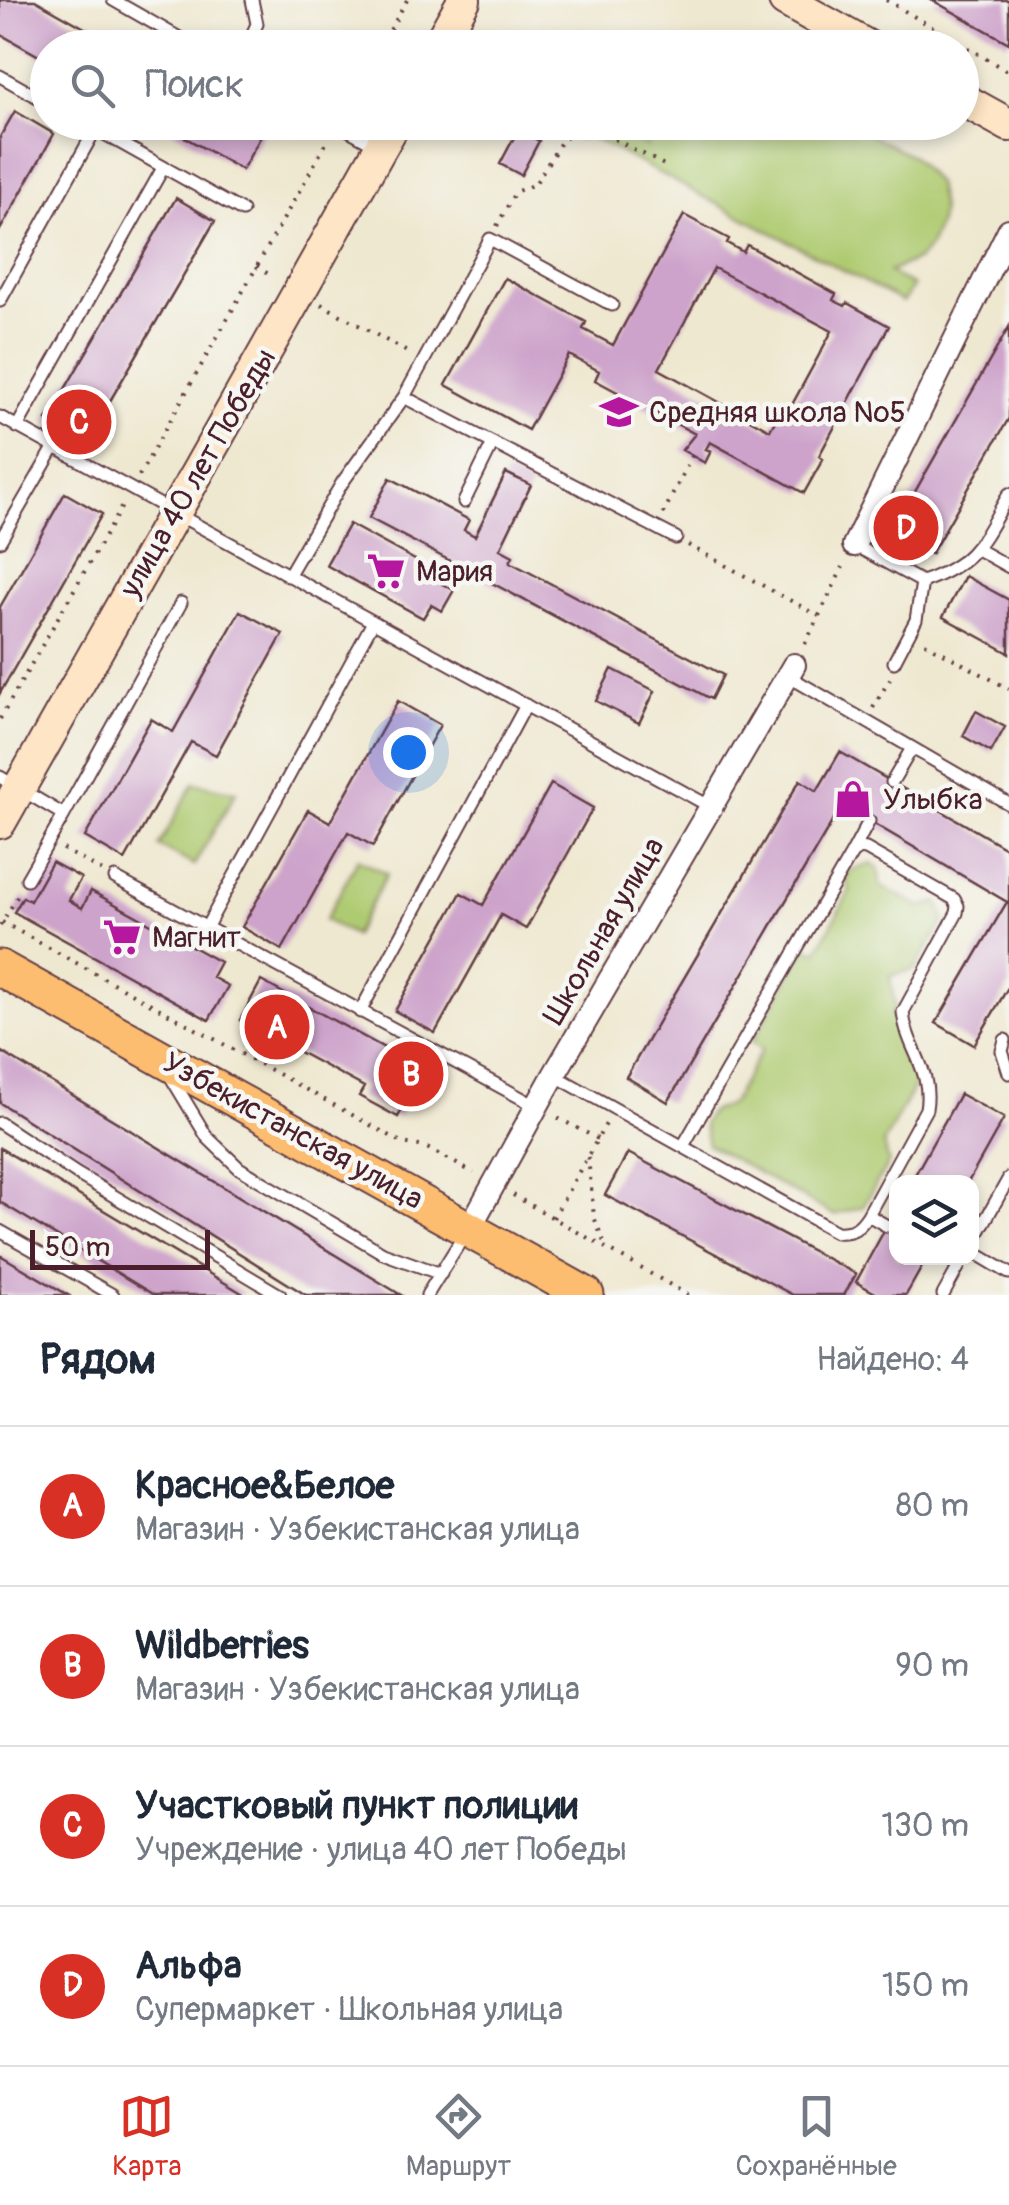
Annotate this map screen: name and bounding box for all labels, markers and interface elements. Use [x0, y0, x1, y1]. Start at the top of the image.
search box [30, 30, 979, 140]
icon: search [65, 58, 120, 113]
text: Поиск [145, 61, 244, 109]
street label: улица 40 лет Победы [111, 342, 284, 605]
pin: C [46, 384, 112, 460]
school or university icon: Средняя школа №5 [598, 391, 640, 433]
place label: Средняя школа №5 [649, 394, 906, 431]
pin: D [874, 490, 938, 566]
supermarket icon: Мария [365, 550, 407, 592]
place label: Мария [416, 553, 493, 590]
your location [383, 727, 434, 778]
shop icon: Улыбка [832, 778, 874, 820]
place label: Улыбка [883, 781, 983, 818]
street label: Школьная улица [535, 831, 673, 1031]
supermarket icon: Магнит [101, 916, 143, 958]
place label: Магнит [152, 919, 241, 956]
pin: A [244, 990, 310, 1064]
pin: B [378, 1036, 444, 1112]
street label: Узбекистанская улица [156, 1044, 430, 1218]
map controls [889, 1175, 979, 1265]
button: layers [889, 1175, 979, 1265]
scale bar [30, 1225, 210, 1270]
text: 50 m [45, 1230, 110, 1265]
text: Рядом [40, 1334, 156, 1386]
text: Найдено: 4 [816, 1340, 969, 1380]
text: Красное&Белое [135, 1462, 394, 1510]
text: A [62, 1486, 83, 1526]
text: 80 m [896, 1486, 969, 1526]
text: Магазин · Узбекистанская улица [135, 1510, 580, 1550]
text: Wildberries [135, 1622, 309, 1670]
text: B [63, 1646, 82, 1686]
text: 90 m [895, 1646, 969, 1686]
text: Магазин · Узбекистанская улица [135, 1670, 580, 1710]
text: Участковый пункт полиции [135, 1782, 578, 1830]
text: C [63, 1806, 82, 1846]
text: 130 m [881, 1806, 969, 1846]
text: Учреждение · улица 40 лет Победы [135, 1830, 627, 1870]
text: Альфа [135, 1942, 242, 1990]
text: D [62, 1966, 83, 2006]
text: 150 m [882, 1966, 969, 2006]
text: Супермаркет · Школьная улица [135, 1990, 563, 2030]
tab: Карта [112, 2089, 182, 2184]
tab: Маршрут [406, 2089, 511, 2184]
tab: Сохранённые [735, 2089, 897, 2184]

